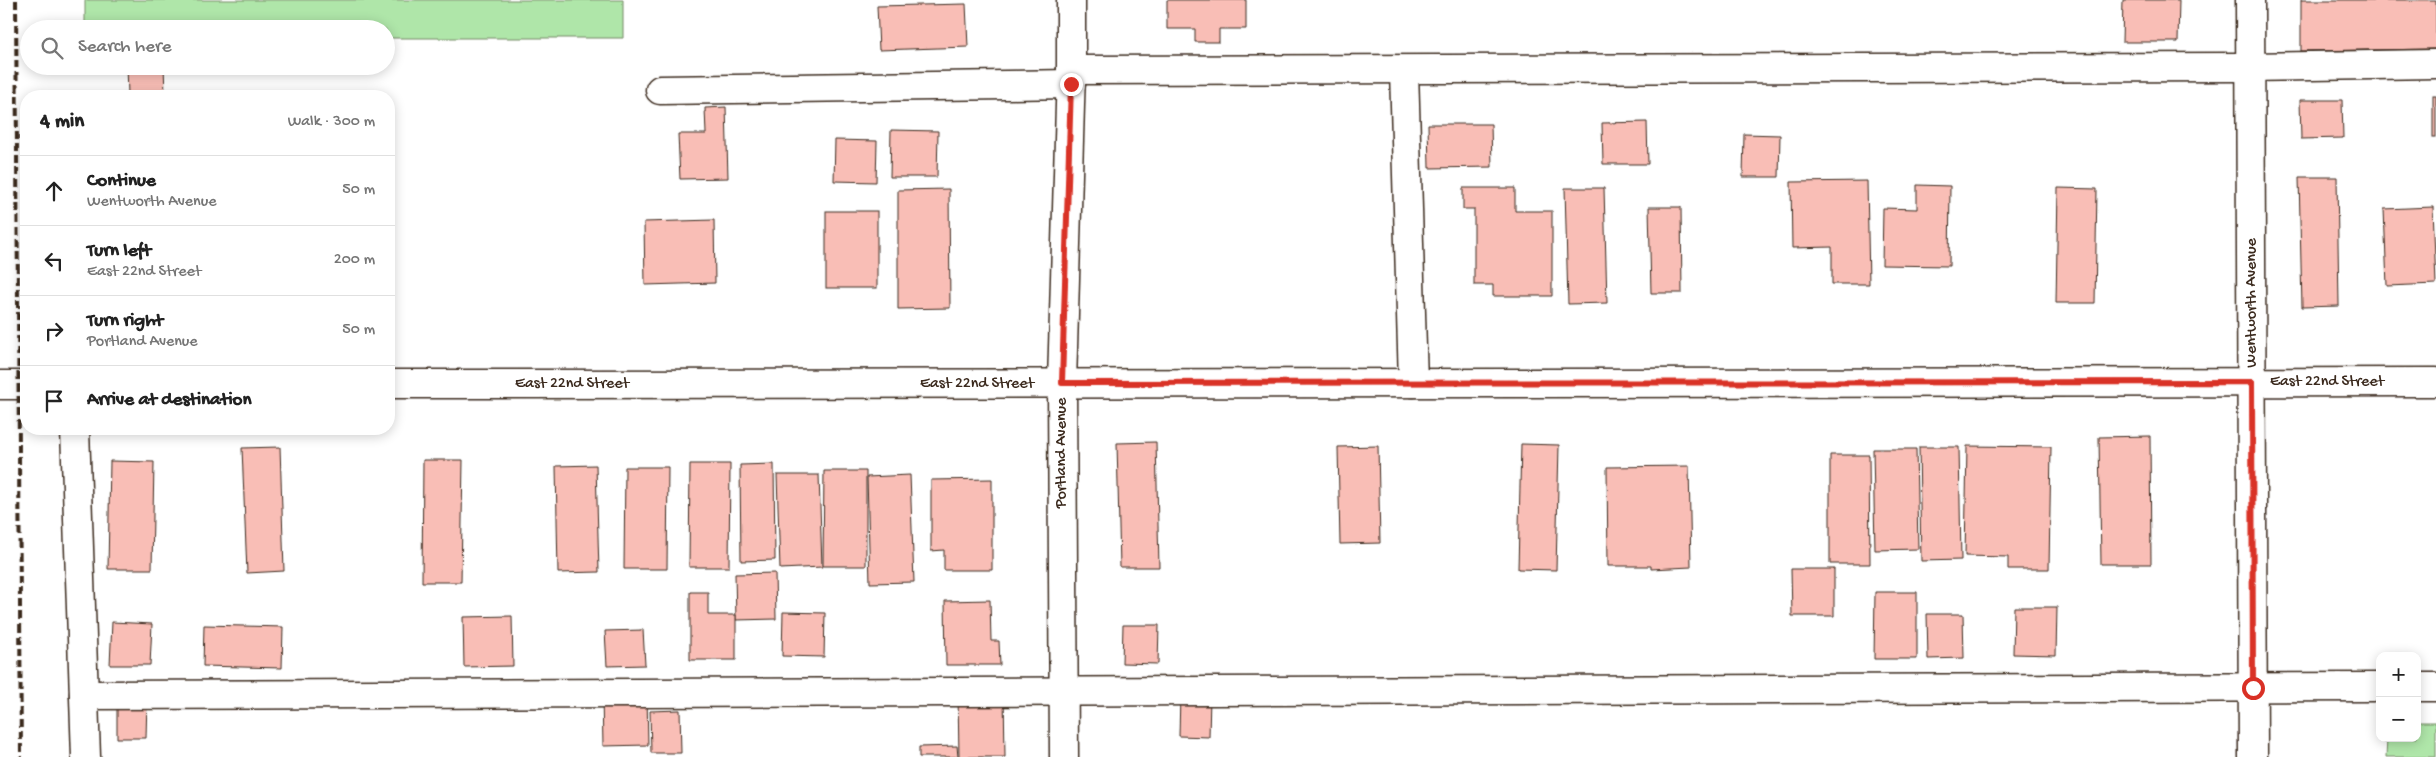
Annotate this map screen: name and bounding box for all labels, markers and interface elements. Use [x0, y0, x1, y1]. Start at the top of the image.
search box [20, 20, 395, 75]
icon: search [38, 34, 66, 62]
text: Search here [78, 36, 172, 59]
route end [1060, 73, 1083, 96]
text: 4 min [40, 110, 84, 135]
text: Walk · 300 m [288, 113, 375, 132]
text: Continue [87, 170, 156, 193]
icon: ahead [40, 177, 68, 205]
text: 50 m [342, 181, 375, 200]
text: Wentworth Avenue [87, 193, 216, 212]
street label: Wentworth Avenue [2243, 238, 2262, 368]
text: Turn left [87, 240, 151, 263]
icon: left [40, 247, 68, 275]
text: 200 m [334, 251, 375, 270]
text: East 22nd Street [87, 263, 201, 282]
text: Turn right [87, 310, 163, 333]
icon: right [40, 317, 68, 345]
text: 50 m [342, 321, 375, 340]
text: Portland Avenue [87, 333, 198, 352]
street label: East 22nd Street [2270, 373, 2386, 392]
street label: East 22nd Street [515, 375, 631, 394]
street label: East 22nd Street [920, 375, 1036, 394]
icon: arrive [40, 387, 68, 415]
text: Arrive at destination [87, 389, 251, 412]
street label: Portland Avenue [1053, 397, 1072, 509]
map controls [2376, 652, 2421, 742]
button: + [2376, 652, 2421, 697]
route start [2242, 677, 2265, 700]
button: − [2376, 697, 2421, 742]

